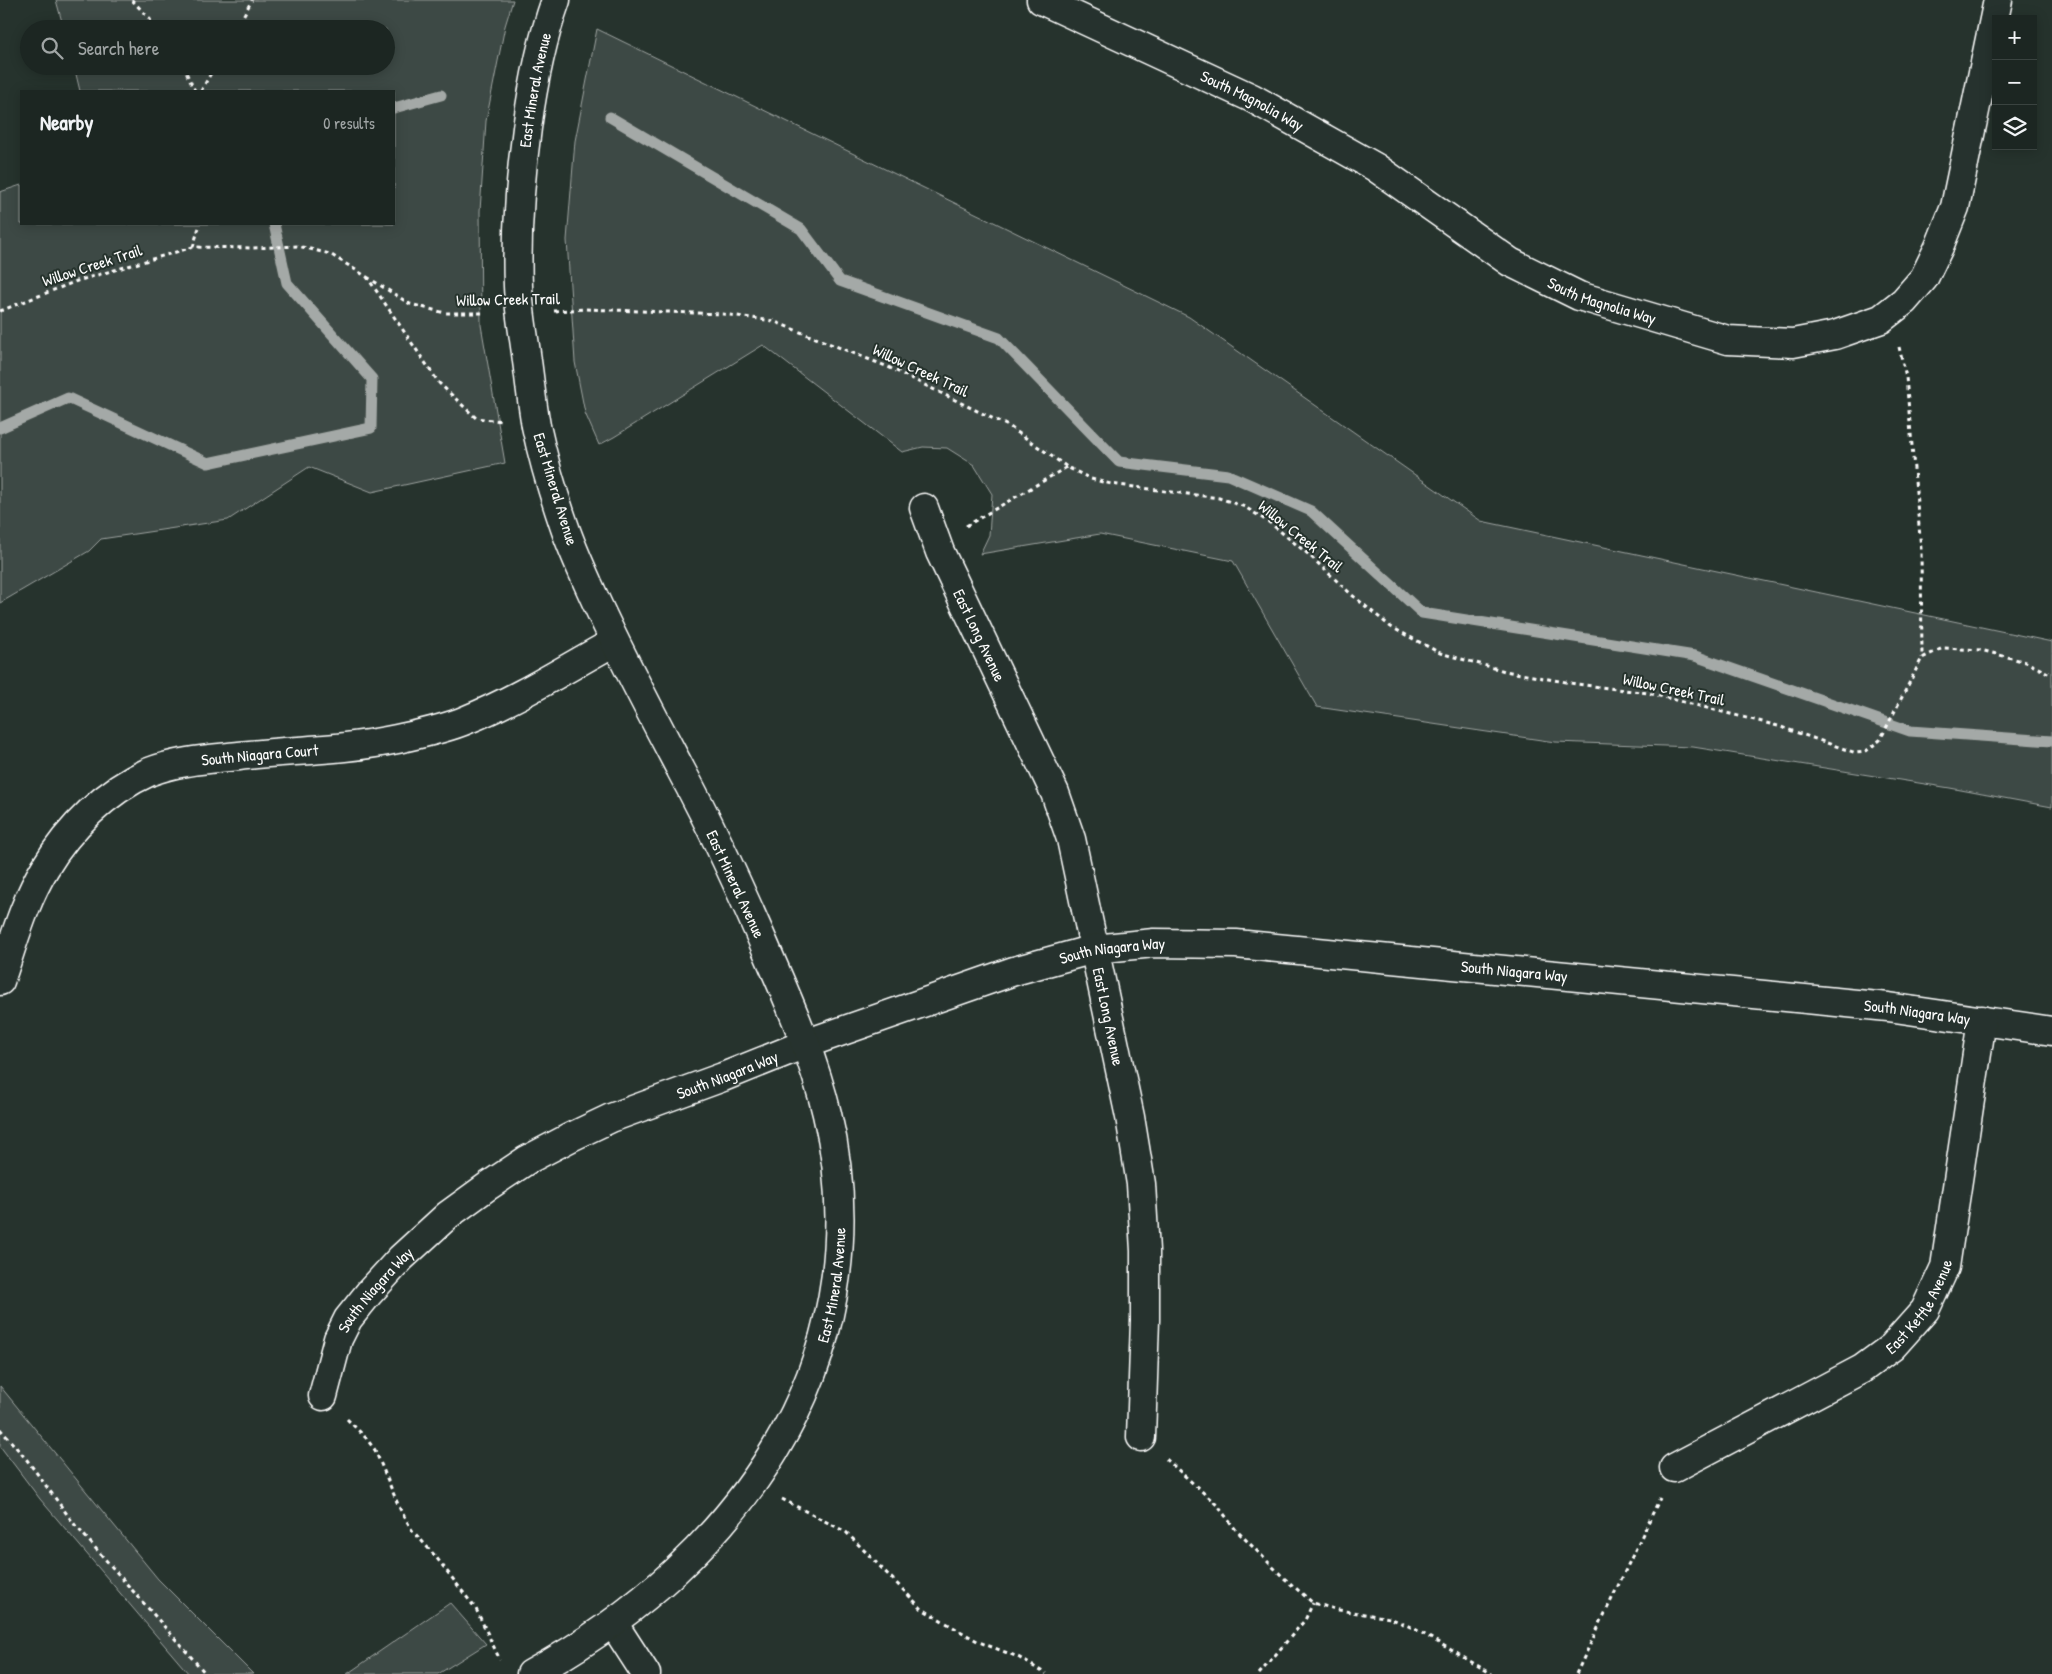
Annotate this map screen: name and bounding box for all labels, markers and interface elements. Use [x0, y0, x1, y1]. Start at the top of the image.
map controls [1992, 15, 2037, 150]
button: + [1992, 15, 2037, 60]
search box [20, 20, 395, 75]
street label: East Mineral Avenue [514, 29, 556, 149]
icon: search [38, 34, 66, 62]
text: Search here [78, 35, 159, 61]
button: − [1992, 60, 2037, 105]
street label: South Magnolia Way [1197, 65, 1308, 136]
button: layers [1992, 105, 2037, 150]
text: Nearby [40, 108, 93, 137]
text: 0 results [323, 112, 375, 134]
street label: Willow Creek Trail [39, 238, 145, 291]
street label: South Magnolia Way [1544, 271, 1659, 329]
street label: Willow Creek Trail [456, 287, 561, 311]
street label: Willow Creek Trail [869, 338, 973, 402]
street label: East Mineral Avenue [528, 430, 584, 548]
street label: Willow Creek Trail [1254, 495, 1349, 578]
street label: East Long Avenue [948, 585, 1011, 686]
street label: Willow Creek Trail [1621, 667, 1728, 711]
street label: South Niagara Court [200, 738, 320, 771]
street label: East Mineral Avenue [701, 827, 771, 942]
street label: South Niagara Way [1057, 932, 1165, 969]
street label: South Niagara Way [1460, 955, 1569, 987]
street label: East Long Avenue [1088, 965, 1130, 1068]
street label: South Niagara Way [1863, 994, 1972, 1030]
street label: South Niagara Way [673, 1045, 781, 1104]
street label: East Mineral Avenue [811, 1226, 850, 1345]
street label: South Niagara Way [332, 1241, 418, 1336]
street label: East Kettle Avenue [1881, 1258, 1957, 1359]

